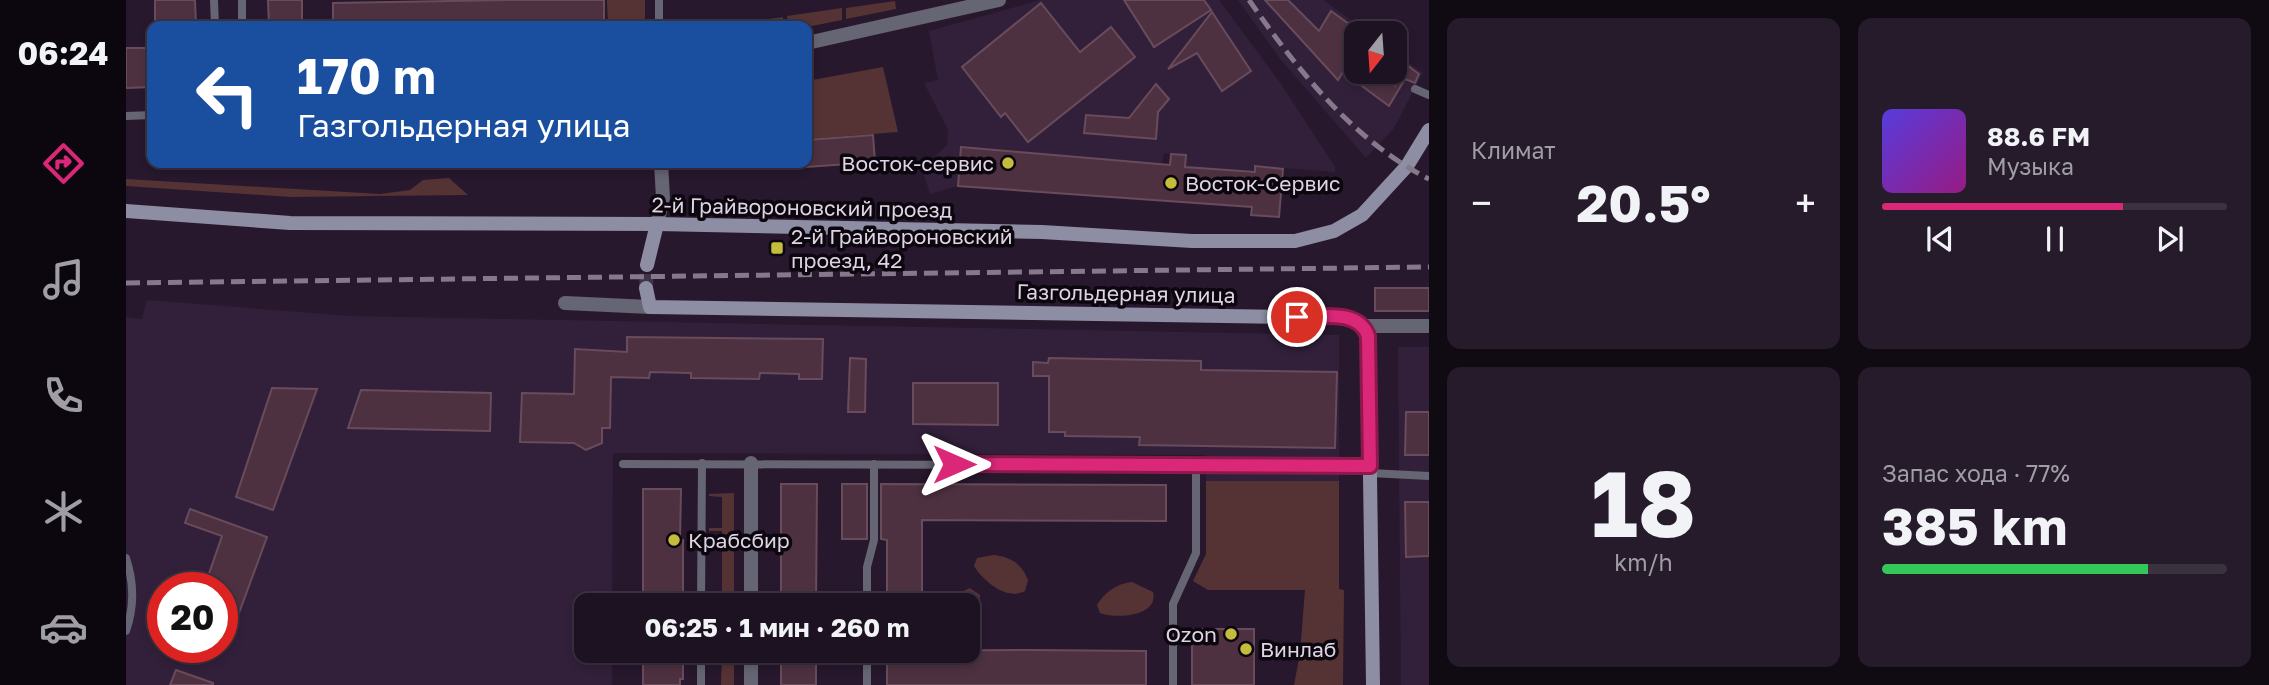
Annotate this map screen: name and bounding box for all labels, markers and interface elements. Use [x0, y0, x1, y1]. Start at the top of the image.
north arrow [1344, 21, 1407, 84]
map controls [1344, 21, 1407, 84]
text: 06:24 [18, 34, 108, 72]
text: 170 m [297, 46, 436, 105]
icon: left [182, 49, 273, 140]
text: Газгольдерная улица [297, 106, 631, 144]
text: 88.6 FM [1987, 121, 2090, 152]
text: Климат [1471, 136, 1556, 164]
icon: directions [39, 139, 88, 188]
place label: Восток-сервис [841, 150, 994, 176]
text: Музыка [1987, 152, 2074, 180]
marker: Восток-сервис [1000, 155, 1016, 171]
place label: Восток-Сервис [1185, 170, 1341, 196]
text: 20.5° [1576, 171, 1711, 233]
marker: Восток-Сервис [1163, 175, 1179, 191]
text: − [1471, 180, 1492, 225]
text: + [1795, 180, 1816, 225]
street label: 2-й Грайвороновский проезд [651, 191, 953, 223]
icon: previous [1921, 220, 1959, 258]
icon: pause [2036, 220, 2074, 258]
icon: next [2151, 220, 2189, 258]
place label: 2-й Грайвороновский проезд, 42 [791, 223, 1013, 273]
marker: 2-й Грайвороновский проезд, 42 [769, 240, 785, 256]
icon: music [39, 255, 88, 304]
street label: Газгольдерная улица [1016, 278, 1236, 308]
pin [1267, 287, 1327, 347]
icon: arrive [1278, 298, 1316, 336]
icon: phone [39, 371, 88, 420]
position arrow [917, 427, 991, 501]
text: 18 [1591, 448, 1696, 557]
text: Запас хода · 77% [1882, 459, 2070, 487]
icon: climate [39, 487, 88, 536]
text: 385 km [1882, 494, 2067, 556]
place label: Крабсбир [688, 527, 790, 553]
marker: Крабсбир [666, 532, 682, 548]
text: km/h [1614, 548, 1673, 576]
speed limit sign: 20 [147, 572, 238, 663]
icon: car [39, 603, 88, 652]
text: 06:25 · 1 мин · 260 m [645, 612, 909, 643]
place label: Ozon [1165, 621, 1217, 647]
marker: Ozon [1223, 626, 1239, 642]
place label: Винлаб [1260, 636, 1336, 662]
marker: Винлаб [1238, 641, 1254, 657]

